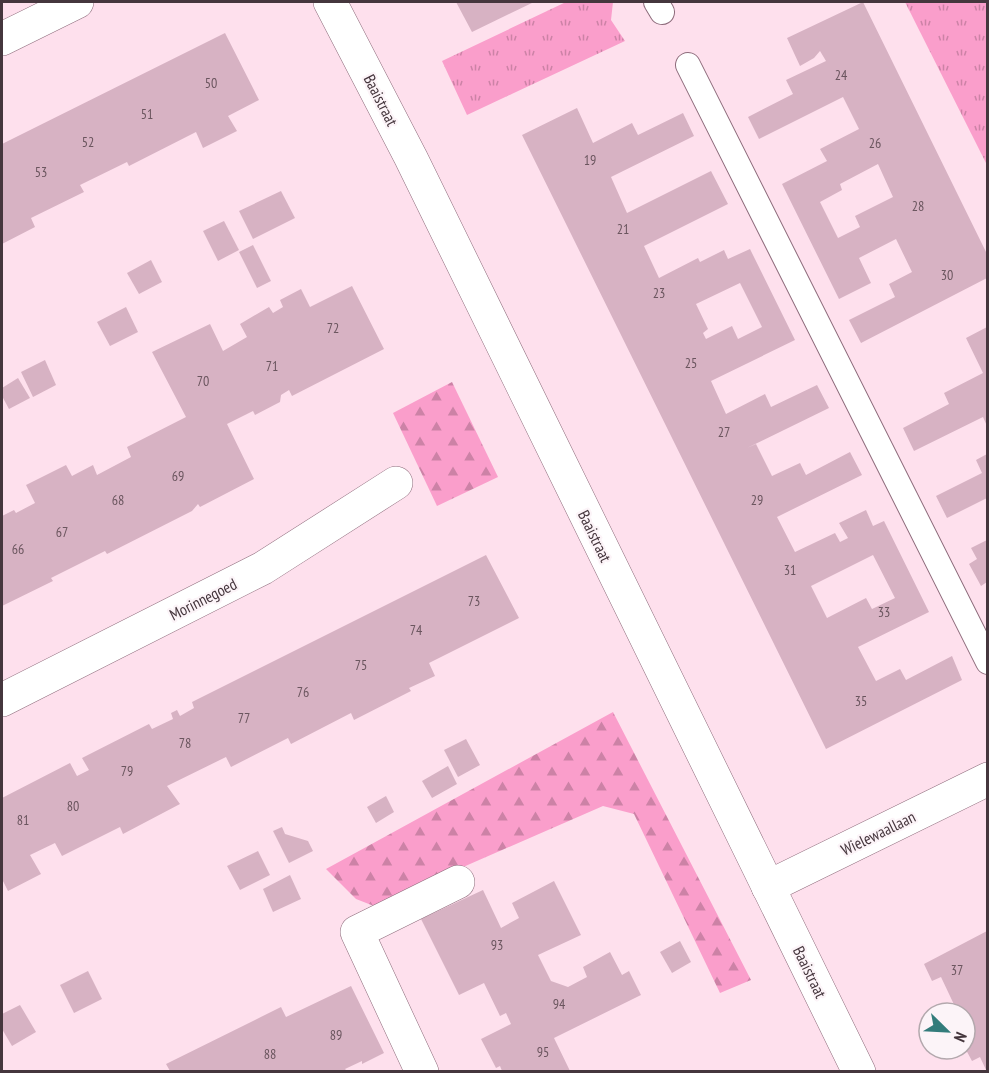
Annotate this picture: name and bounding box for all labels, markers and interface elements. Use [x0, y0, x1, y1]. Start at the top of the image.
house number: 24 [835, 66, 848, 84]
street label: Baaistraat [360, 71, 403, 130]
house number: 50 [205, 74, 217, 92]
house number: 51 [141, 105, 153, 123]
house number: 52 [82, 133, 94, 151]
house number: 26 [869, 134, 881, 152]
house number: 19 [584, 151, 596, 169]
house number: 53 [35, 163, 47, 181]
house number: 28 [912, 197, 924, 215]
house number: 21 [617, 220, 629, 238]
house number: 30 [941, 266, 953, 284]
house number: 23 [653, 284, 665, 302]
house number: 72 [327, 319, 339, 337]
house number: 25 [685, 354, 697, 372]
house number: 71 [266, 357, 278, 375]
house number: 70 [197, 372, 209, 390]
house number: 27 [718, 423, 730, 441]
house number: 69 [172, 467, 184, 485]
house number: 68 [112, 491, 124, 509]
house number: 29 [751, 491, 763, 509]
street label: Baaistraat [574, 507, 616, 566]
house number: 67 [56, 523, 68, 541]
house number: 66 [12, 540, 24, 558]
house number: 31 [784, 561, 796, 579]
street label: Morinnegoed [166, 574, 240, 624]
house number: 73 [468, 592, 480, 610]
house number: 33 [878, 603, 890, 621]
house number: 74 [410, 621, 423, 639]
house number: 75 [355, 656, 367, 674]
house number: 76 [297, 683, 309, 701]
house number: 35 [855, 692, 867, 710]
house number: 77 [238, 709, 250, 727]
house number: 78 [179, 734, 191, 752]
house number: 79 [121, 762, 133, 780]
house number: 80 [67, 797, 79, 815]
street label: Wielewaallaan [837, 806, 919, 860]
house number: 81 [17, 811, 29, 829]
house number: 93 [491, 936, 503, 954]
street label: Baaistraat [789, 943, 831, 1002]
house number: 37 [951, 961, 963, 979]
house number: 94 [553, 995, 566, 1013]
north arrow [917, 1001, 977, 1061]
house number: 89 [330, 1026, 342, 1044]
text: N [950, 1029, 972, 1045]
house number: 95 [537, 1043, 549, 1061]
house number: 88 [264, 1045, 276, 1063]

